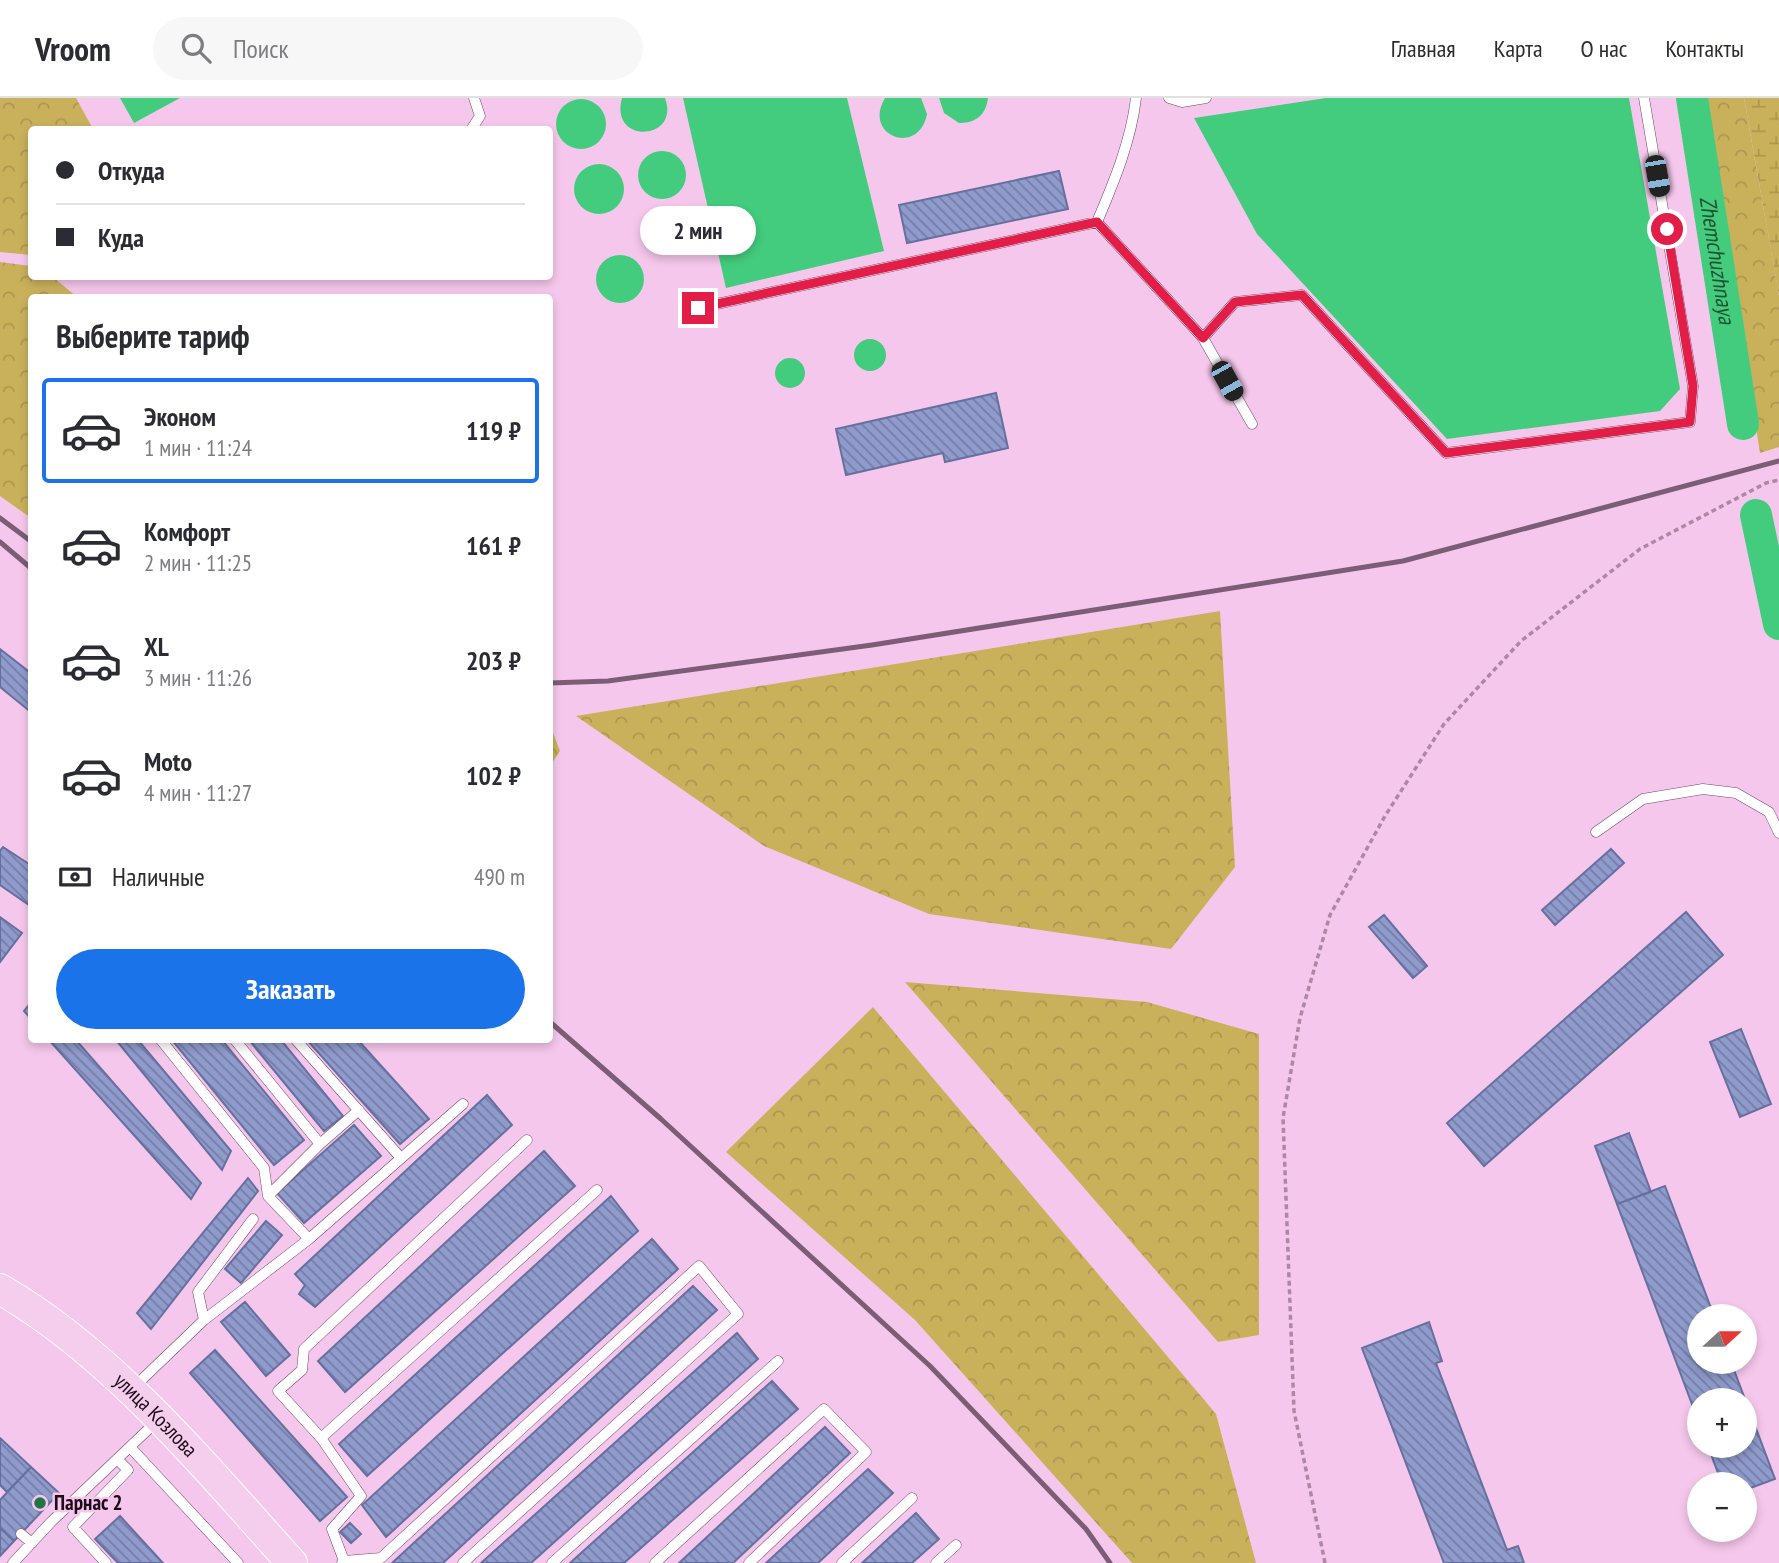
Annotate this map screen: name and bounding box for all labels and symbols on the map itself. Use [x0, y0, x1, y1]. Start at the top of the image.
car [1644, 153, 1671, 199]
water label: Zhemchuzhnaya [1694, 194, 1742, 328]
callout: 2 мин [640, 206, 756, 256]
route start [1651, 213, 1683, 245]
route end [682, 292, 714, 324]
car [1208, 358, 1247, 404]
north arrow [1687, 1304, 1757, 1374]
street label: улица Козлова [108, 1367, 204, 1463]
place label: Парнас 2 [54, 1489, 123, 1516]
marker: Парнас 2 [32, 1495, 48, 1511]

